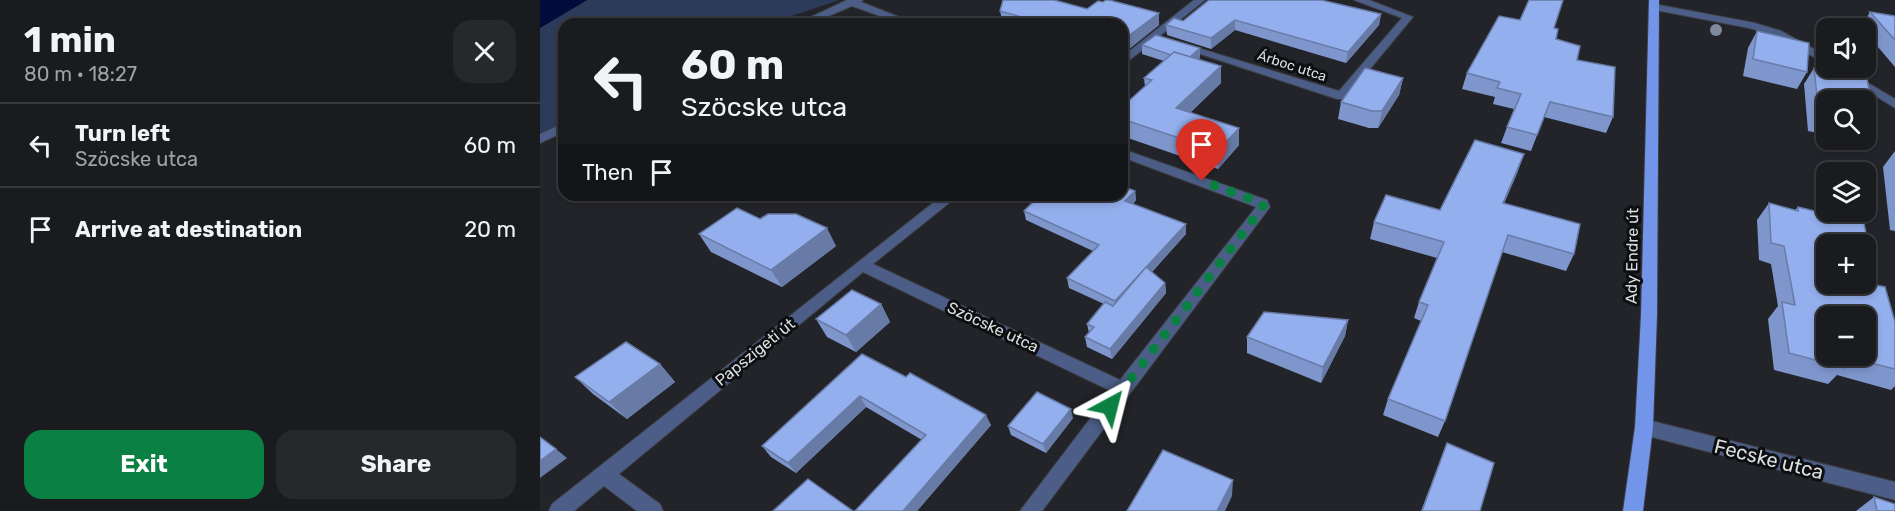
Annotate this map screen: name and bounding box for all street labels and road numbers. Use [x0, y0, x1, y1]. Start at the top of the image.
street label: Árboc utca [1255, 46, 1329, 85]
street label: Ady Endre út [1622, 208, 1642, 304]
street label: Szöcske utca [944, 298, 1042, 356]
street label: Papszigeti út [711, 314, 799, 390]
street label: Fecske utca [1712, 434, 1826, 484]

